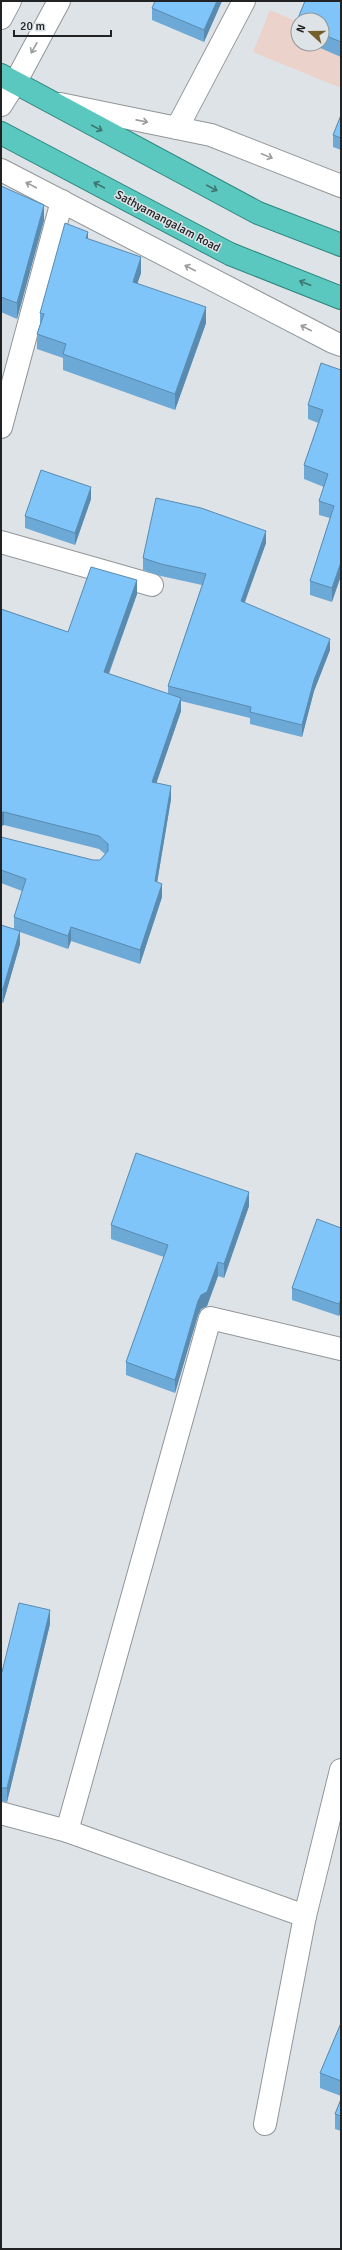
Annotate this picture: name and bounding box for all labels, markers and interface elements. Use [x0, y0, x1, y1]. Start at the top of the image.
scale bar [14, 12, 111, 38]
north arrow [290, 12, 330, 52]
text: 20 m [20, 19, 45, 34]
text: N [294, 23, 309, 34]
one-way arrow [30, 42, 37, 54]
one-way arrow [135, 117, 148, 125]
one-way arrow [90, 125, 102, 132]
one-way arrow [260, 153, 272, 161]
one-way arrow [26, 181, 38, 189]
one-way arrow [93, 181, 105, 189]
one-way arrow [205, 185, 217, 193]
street label: Sathyamangalam Road [113, 187, 223, 255]
one-way arrow [185, 264, 197, 271]
one-way arrow [299, 279, 311, 287]
one-way arrow [300, 324, 312, 331]

